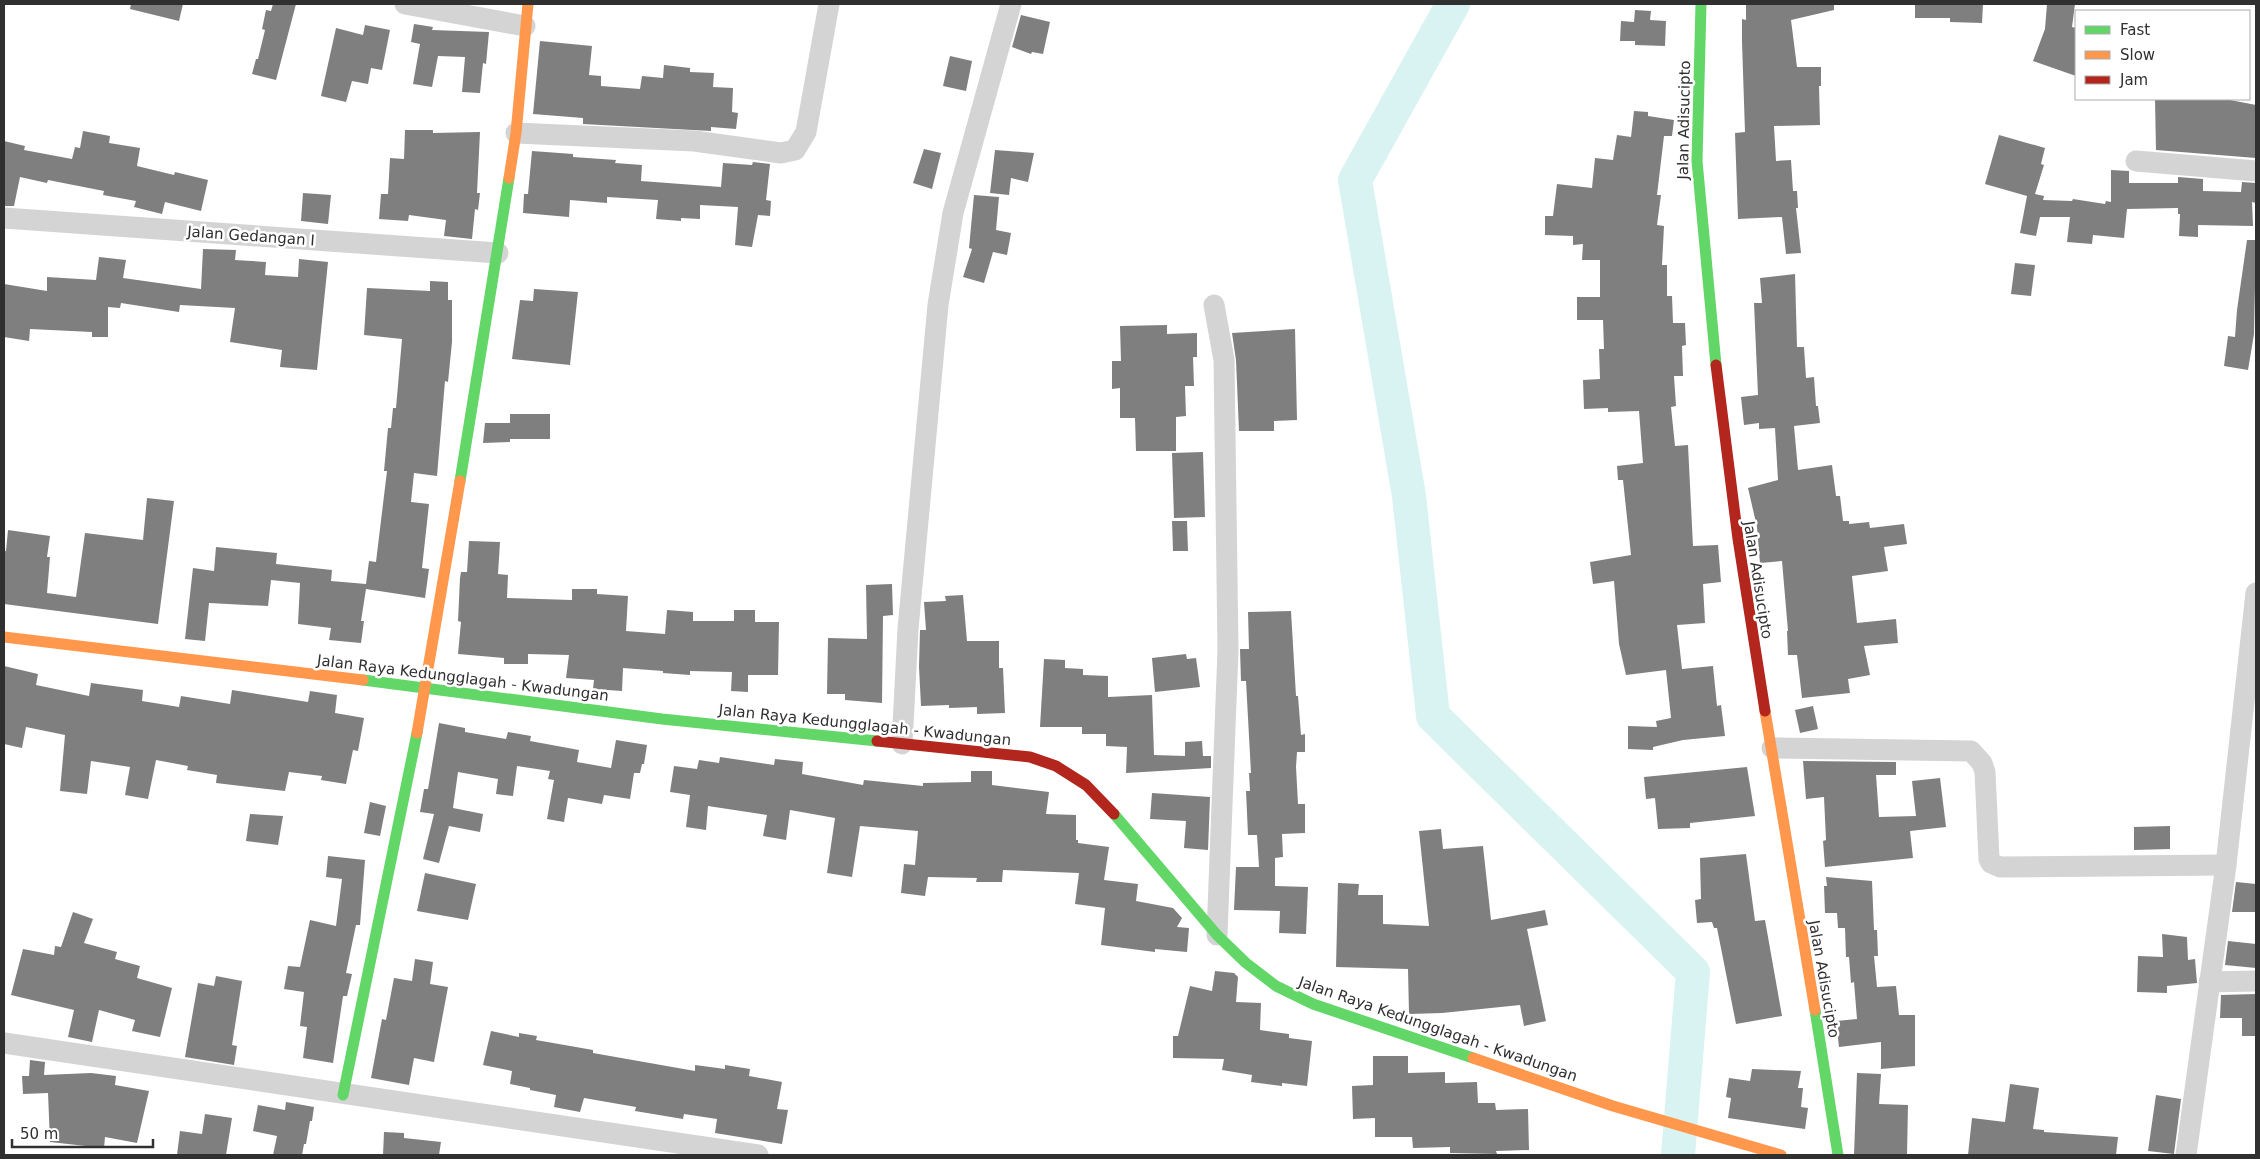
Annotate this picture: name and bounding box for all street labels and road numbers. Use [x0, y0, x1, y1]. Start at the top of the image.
street label: Jalan Adisucipto [1674, 60, 1694, 181]
street label: Jalan Gedangan I [186, 222, 315, 249]
street label: Jalan Adisucipto [1740, 519, 1776, 640]
street label: Jalan Raya Kedungglagah - Kwadungan [315, 651, 610, 705]
street label: Jalan Raya Kedungglagah - Kwadungan [717, 701, 1012, 749]
street label: Jalan Adisucipto [1805, 918, 1843, 1039]
street label: Jalan Raya Kedungglagah - Kwadungan [1295, 972, 1580, 1085]

